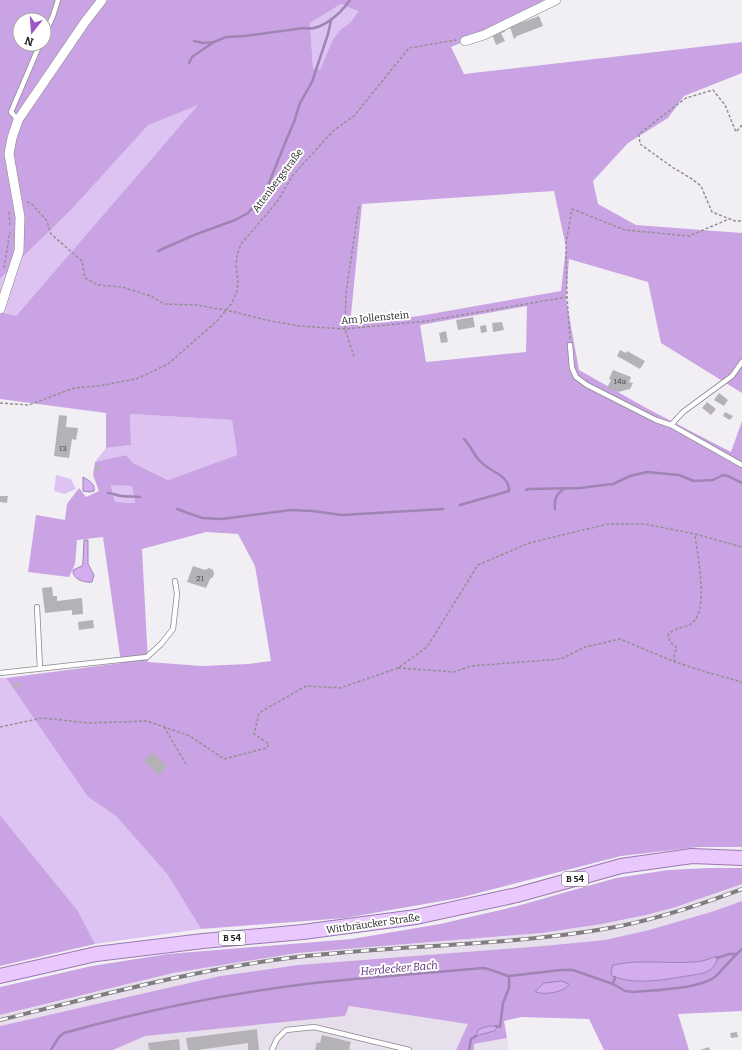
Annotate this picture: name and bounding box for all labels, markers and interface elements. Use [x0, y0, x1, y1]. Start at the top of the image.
north arrow [12, 12, 52, 52]
text: N [23, 33, 35, 49]
street label: Attenbergstraße [250, 146, 306, 215]
street label: Am Jollenstein [341, 309, 410, 327]
house number: 14a [614, 377, 627, 386]
house number: 13 [59, 444, 67, 453]
house number: 21 [196, 574, 205, 583]
road number: B 54 [562, 872, 588, 886]
street label: Wittbräucker Straße [325, 911, 421, 937]
road number: B 54 [219, 931, 245, 945]
water label: Herdecker Bach [360, 959, 438, 978]

